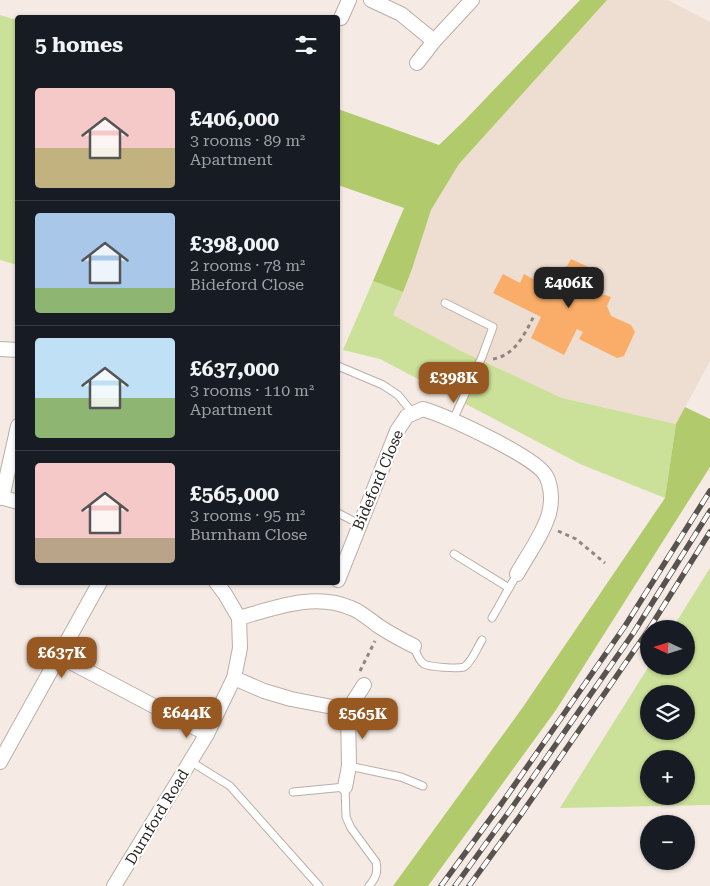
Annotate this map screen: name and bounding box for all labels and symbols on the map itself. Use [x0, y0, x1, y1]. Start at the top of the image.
pin: £406K [534, 266, 604, 309]
pin: £398K [419, 362, 489, 404]
street label: Bideford Close [349, 427, 407, 533]
north arrow [640, 620, 695, 675]
pin: £637K [27, 636, 97, 679]
pin: £644K [152, 696, 222, 739]
pin: £565K [328, 698, 398, 740]
street label: Durnford Road [121, 766, 193, 868]

